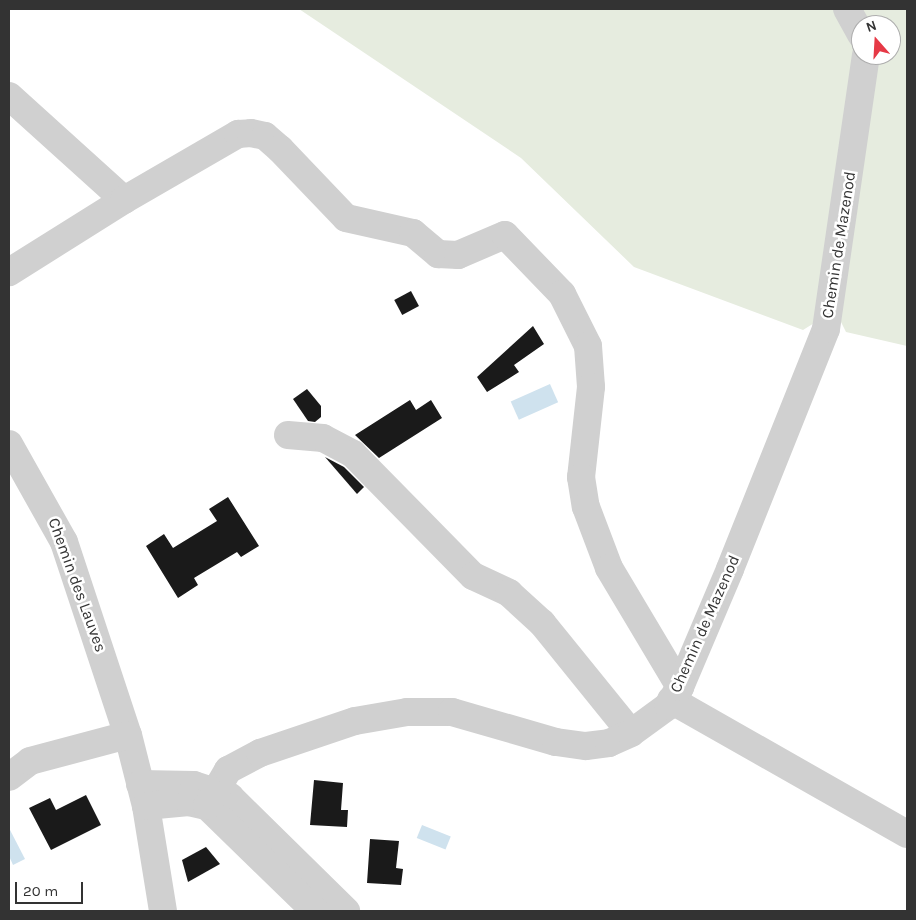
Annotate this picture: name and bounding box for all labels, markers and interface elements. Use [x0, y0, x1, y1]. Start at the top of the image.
north arrow [851, 15, 901, 65]
text: N [864, 17, 879, 36]
street label: Chemin de Mazenod [818, 170, 860, 320]
street label: Chemin des Lauves [44, 515, 110, 655]
street label: Chemin de Mazenod [666, 552, 744, 696]
scale bar [18, 872, 85, 904]
text: 20 m [23, 882, 58, 900]

